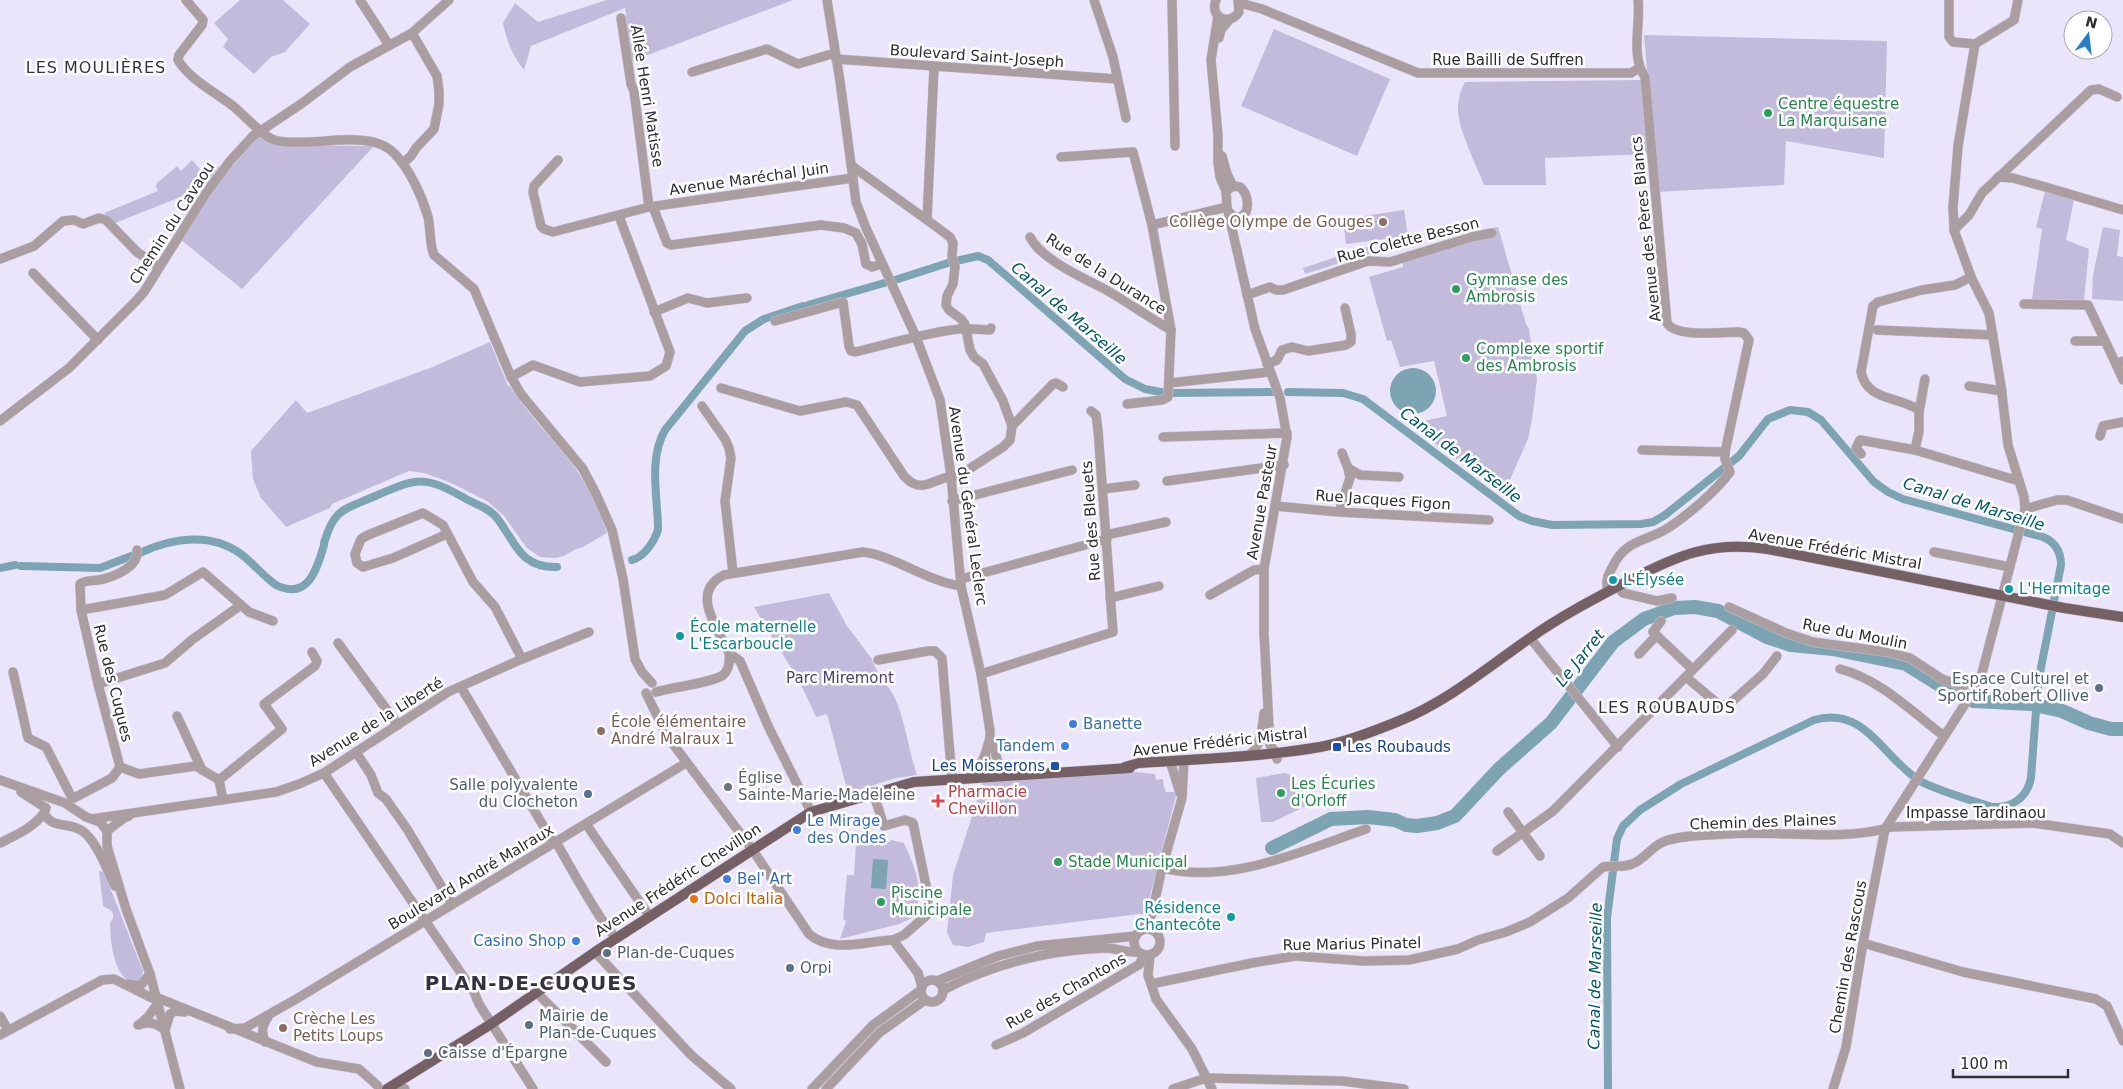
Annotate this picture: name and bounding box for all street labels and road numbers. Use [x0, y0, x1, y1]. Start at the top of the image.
street label: Allée Henri Matisse [627, 23, 667, 169]
street label: Boulevard Saint-Joseph [889, 41, 1065, 71]
street label: Rue Bailli de Suffren [1432, 51, 1584, 69]
street label: Avenue des Pères Blancs [1627, 135, 1665, 323]
street label: Chemin du Cavaou [126, 158, 218, 288]
street label: Avenue Maréchal Juin [668, 159, 830, 199]
street label: Rue Colette Besson [1335, 214, 1481, 266]
street label: Rue de la Durance [1043, 230, 1169, 318]
street label: Avenue du Général Leclerc [945, 405, 991, 607]
street label: Avenue Pasteur [1243, 442, 1281, 561]
street label: Rue des Bleuets [1078, 460, 1104, 582]
street label: Rue Jacques Figon [1315, 486, 1451, 514]
street label: Avenue Frédéric Mistral [1747, 525, 1923, 573]
street label: Rue du Moulin [1801, 615, 1909, 653]
street label: Rue des Cuques [90, 622, 136, 744]
street label: Avenue de la Liberté [306, 673, 446, 771]
street label: Avenue Frédéric Mistral [1132, 724, 1308, 760]
street label: Impasse Tardinaou [1906, 804, 2046, 822]
street label: Chemin des Plaines [1689, 810, 1837, 834]
street label: Avenue Frédéric Chevillon [592, 819, 764, 941]
street label: Boulevard André Malraux [385, 820, 557, 934]
street label: Chemin des Rascous [1826, 879, 1870, 1035]
street label: Rue Marius Pinatel [1283, 934, 1421, 954]
street label: Rue des Chantons [1003, 949, 1129, 1033]

